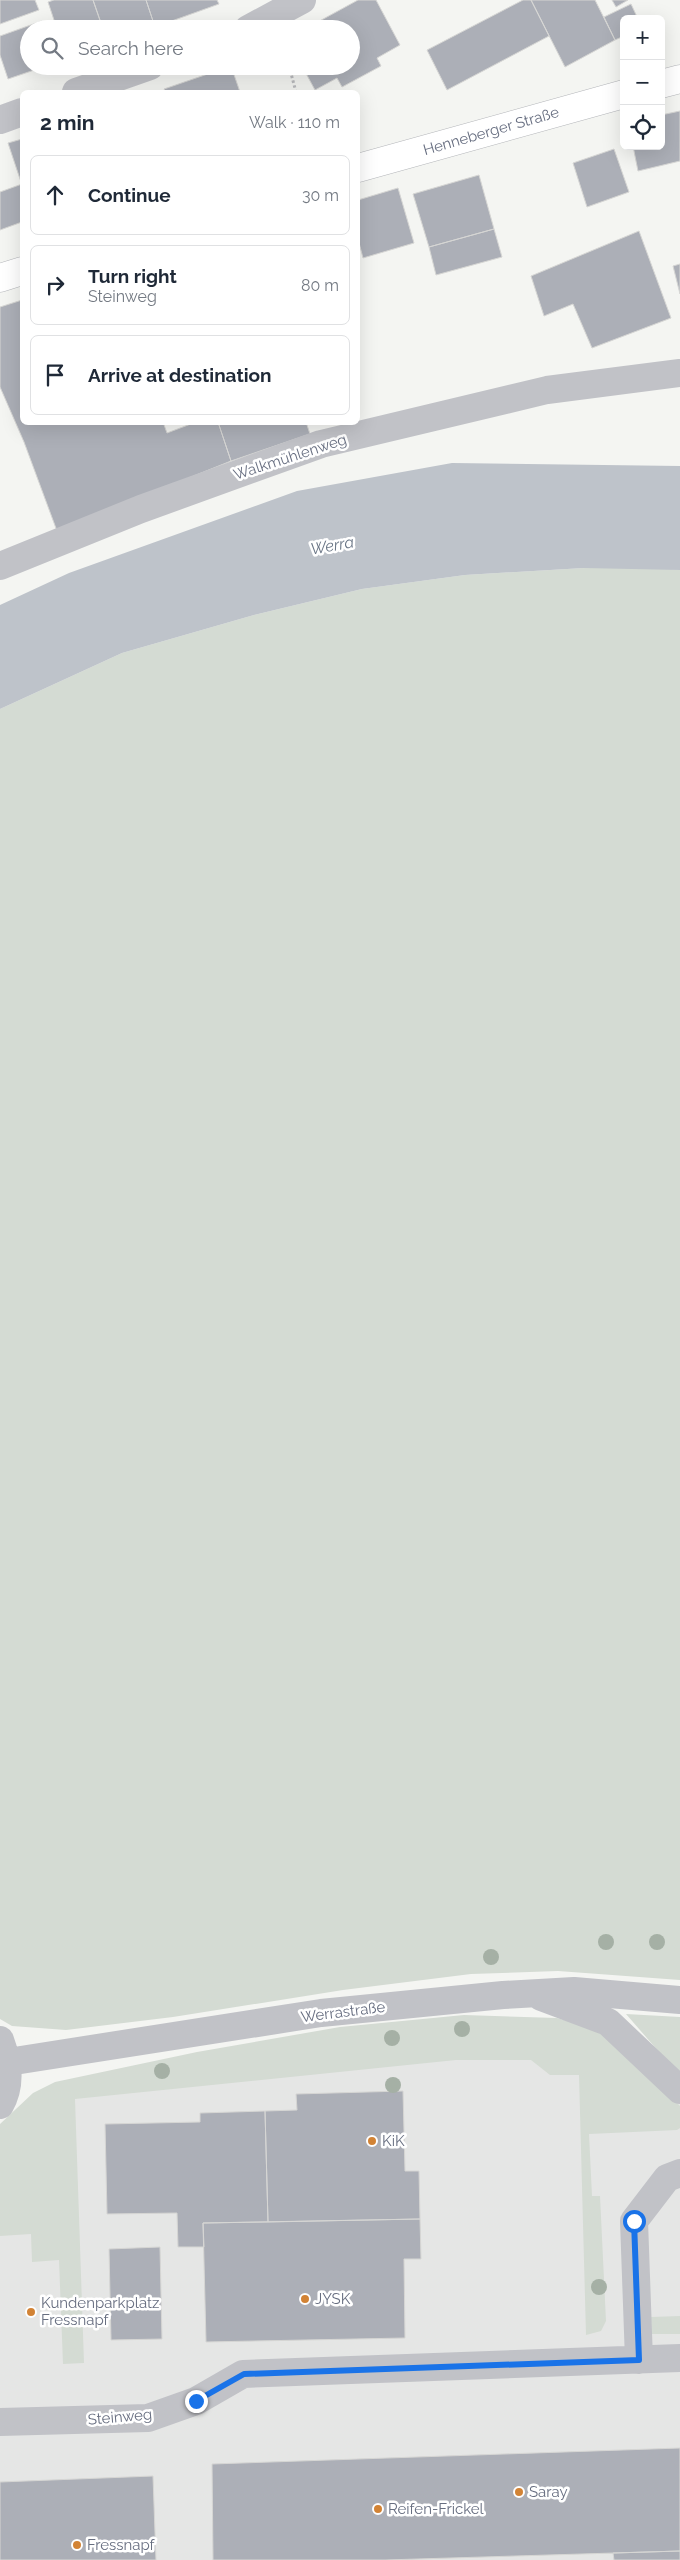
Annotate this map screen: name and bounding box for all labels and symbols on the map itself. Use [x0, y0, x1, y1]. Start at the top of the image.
street label: Henneberger Straße [421, 103, 561, 159]
street label: Walkmühlenweg [231, 430, 349, 484]
water label: Werra [309, 532, 356, 559]
street label: Werrastraße [300, 1998, 386, 2026]
place label: KiK [382, 2132, 405, 2150]
marker: KiK [366, 2135, 378, 2147]
route start [623, 2210, 646, 2233]
place label: JYSK [315, 2290, 351, 2308]
marker: JYSK [299, 2293, 311, 2305]
place label: Kundenparkplatz Fressnapf [41, 2294, 159, 2329]
marker: Kundenparkplatz Fressnapf [25, 2306, 37, 2318]
route end [185, 2390, 208, 2413]
street label: Steinweg [87, 2405, 153, 2429]
place label: Saray [529, 2483, 568, 2501]
marker: Saray [513, 2486, 525, 2498]
place label: Reifen-Frickel [388, 2500, 485, 2518]
marker: Reifen-Frickel [372, 2503, 384, 2515]
place label: Fressnapf [87, 2536, 156, 2554]
marker: Fressnapf [71, 2539, 83, 2551]

